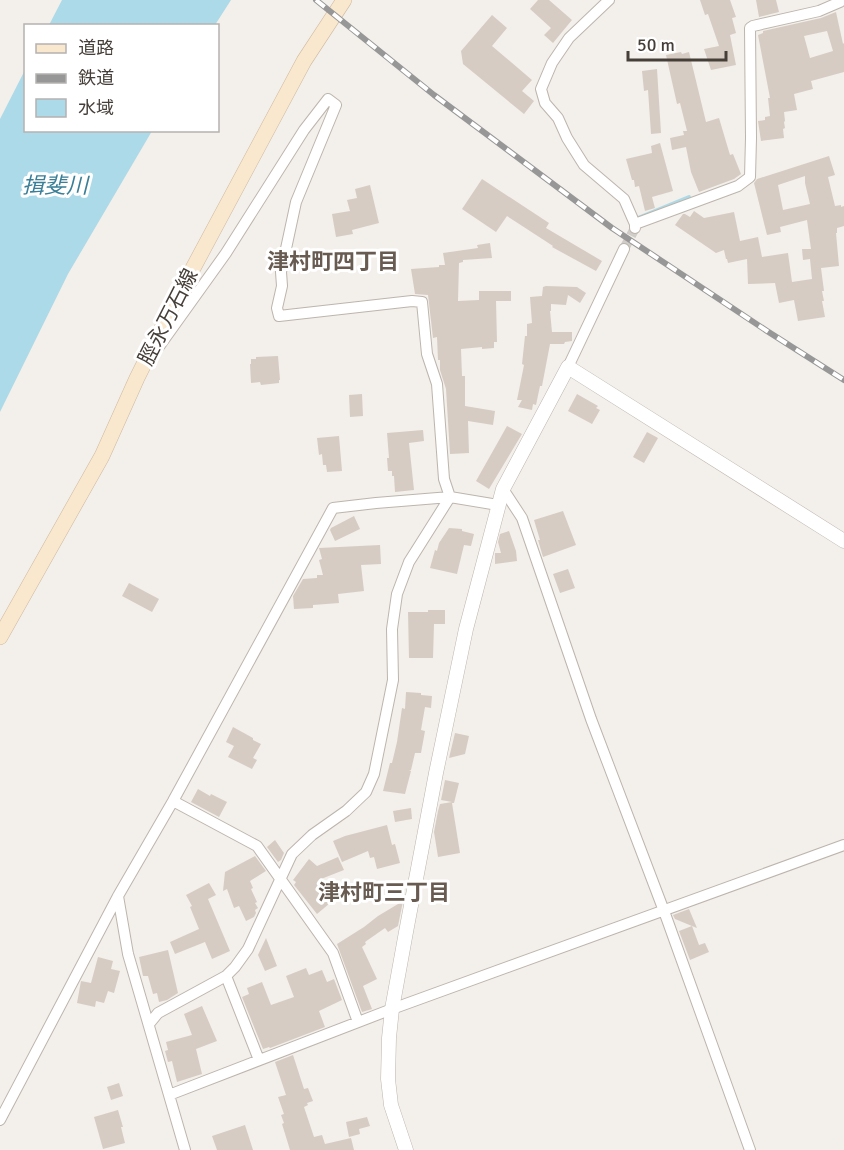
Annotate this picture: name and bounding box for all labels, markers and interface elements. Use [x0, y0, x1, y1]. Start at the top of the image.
legend [24, 24, 219, 132]
scale bar [628, 24, 726, 62]
text: 50 m [637, 34, 675, 56]
text: 道路 [78, 37, 114, 59]
text: 鉄道 [78, 67, 114, 89]
text: 水域 [78, 97, 114, 119]
water label: 揖斐川 [22, 172, 90, 199]
district label: 津村町四丁目 [267, 248, 399, 275]
street label: 脛永万石線 [133, 264, 203, 370]
district label: 津村町三丁目 [318, 879, 450, 906]

